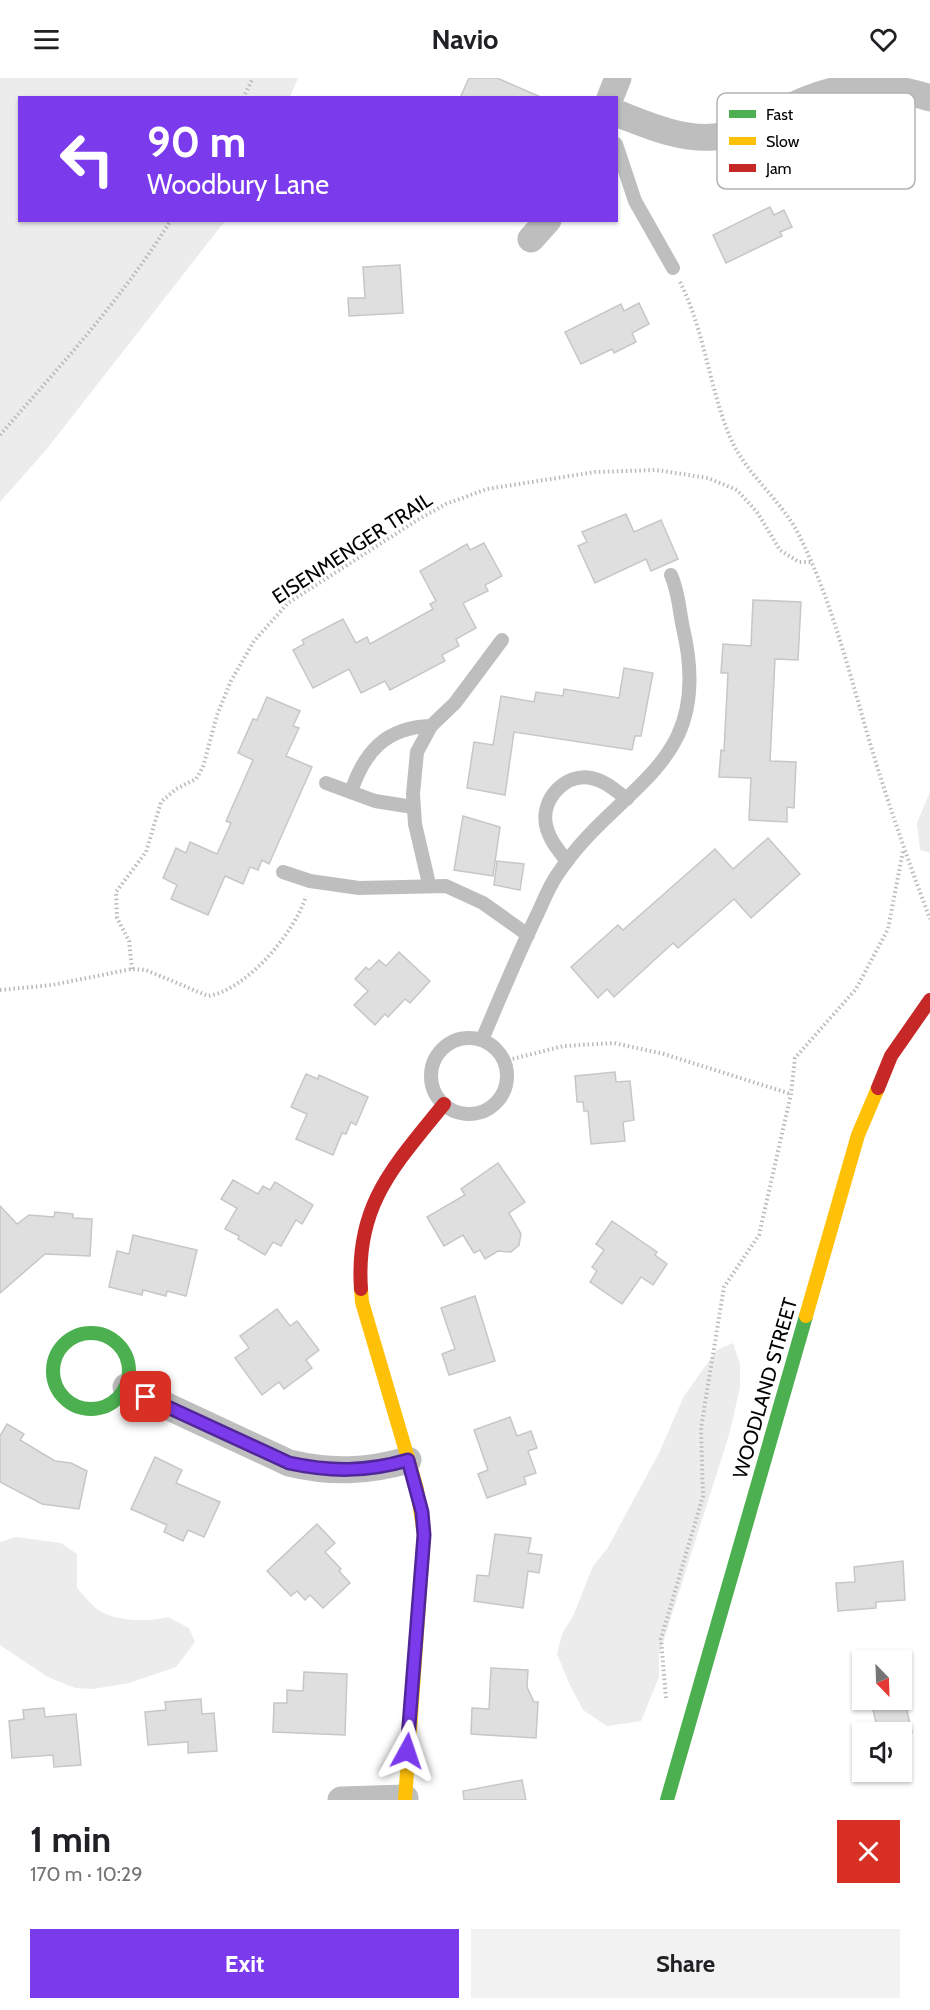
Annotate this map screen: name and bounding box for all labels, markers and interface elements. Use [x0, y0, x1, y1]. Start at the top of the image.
icon: menu [30, 23, 63, 56]
text: Navio [431, 23, 499, 56]
icon: heart [867, 23, 900, 56]
legend [717, 93, 915, 189]
text: Fast [766, 105, 794, 124]
text: 90 m [147, 116, 246, 168]
icon: left [48, 120, 126, 198]
text: Slow [766, 132, 800, 151]
text: Jam [765, 159, 792, 178]
text: Woodbury Lane [147, 168, 329, 201]
street label: EISENMENGER TRAIL [268, 487, 436, 609]
street label: WOODLAND STREET [728, 1295, 802, 1481]
pin [120, 1371, 171, 1422]
icon: arrive [129, 1380, 162, 1413]
north arrow [852, 1650, 912, 1710]
map controls [852, 1650, 912, 1782]
position arrow [375, 1719, 439, 1783]
button: sound [852, 1722, 912, 1782]
text: 1 min [30, 1817, 111, 1861]
button: close [837, 1820, 900, 1883]
text: 170 m · 10:29 [30, 1862, 143, 1886]
button: Exit [30, 1929, 459, 1998]
button: Share [471, 1929, 900, 1998]

